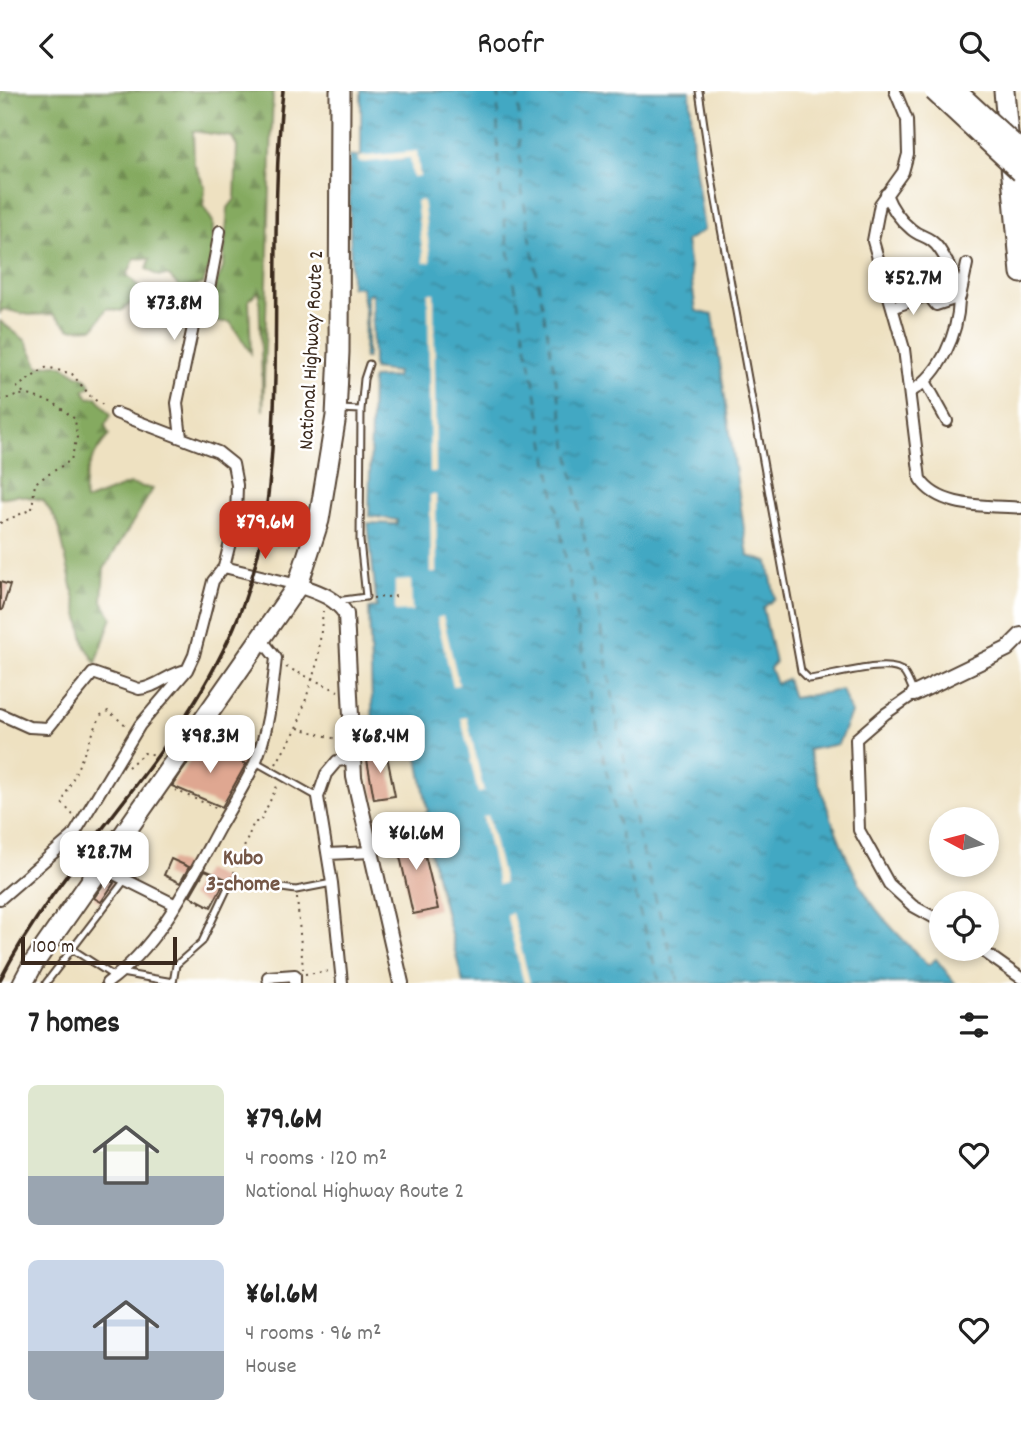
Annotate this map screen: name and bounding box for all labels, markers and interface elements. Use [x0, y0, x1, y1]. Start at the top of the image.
text: Roofr [477, 23, 544, 69]
icon: back [28, 27, 66, 65]
icon: search [955, 27, 993, 65]
street label: National Highway Route 2 [293, 249, 333, 451]
pin: ¥52.7M [856, 257, 970, 317]
text: ¥52.7M [884, 263, 942, 296]
pin: ¥73.8M [117, 282, 231, 342]
text: ¥73.8M [146, 288, 202, 321]
pin: ¥79.6M [208, 501, 322, 561]
text: ¥79.6M [235, 507, 295, 540]
pin: ¥98.3M [153, 715, 267, 775]
pin: ¥68.4M [323, 715, 437, 775]
text: ¥98.3M [181, 721, 239, 754]
text: ¥68.4M [351, 721, 409, 754]
north arrow [929, 807, 999, 877]
map controls [929, 807, 999, 961]
pin: ¥61.6M [359, 813, 473, 872]
text: ¥61.6M [388, 818, 444, 851]
pin: ¥28.7M [47, 831, 161, 891]
text: ¥28.7M [76, 837, 132, 870]
district label: Kubo 3-chome [206, 843, 280, 902]
button: locate [929, 891, 999, 961]
scale bar [21, 934, 177, 966]
text: 100 m [32, 935, 74, 962]
text: 7 homes [28, 1004, 120, 1047]
icon: filters [955, 1006, 993, 1044]
text: ¥79.6M [245, 1100, 322, 1143]
icon: home [84, 1113, 168, 1197]
icon: heart [955, 1136, 993, 1174]
text: 4 rooms · 120 m² [245, 1143, 387, 1176]
text: National Highway Route 2 [245, 1176, 464, 1209]
text: ¥61.6M [245, 1275, 318, 1318]
icon: home [84, 1288, 168, 1372]
icon: heart [955, 1311, 993, 1349]
text: 4 rooms · 96 m² [245, 1318, 381, 1351]
text: House [245, 1351, 297, 1384]

